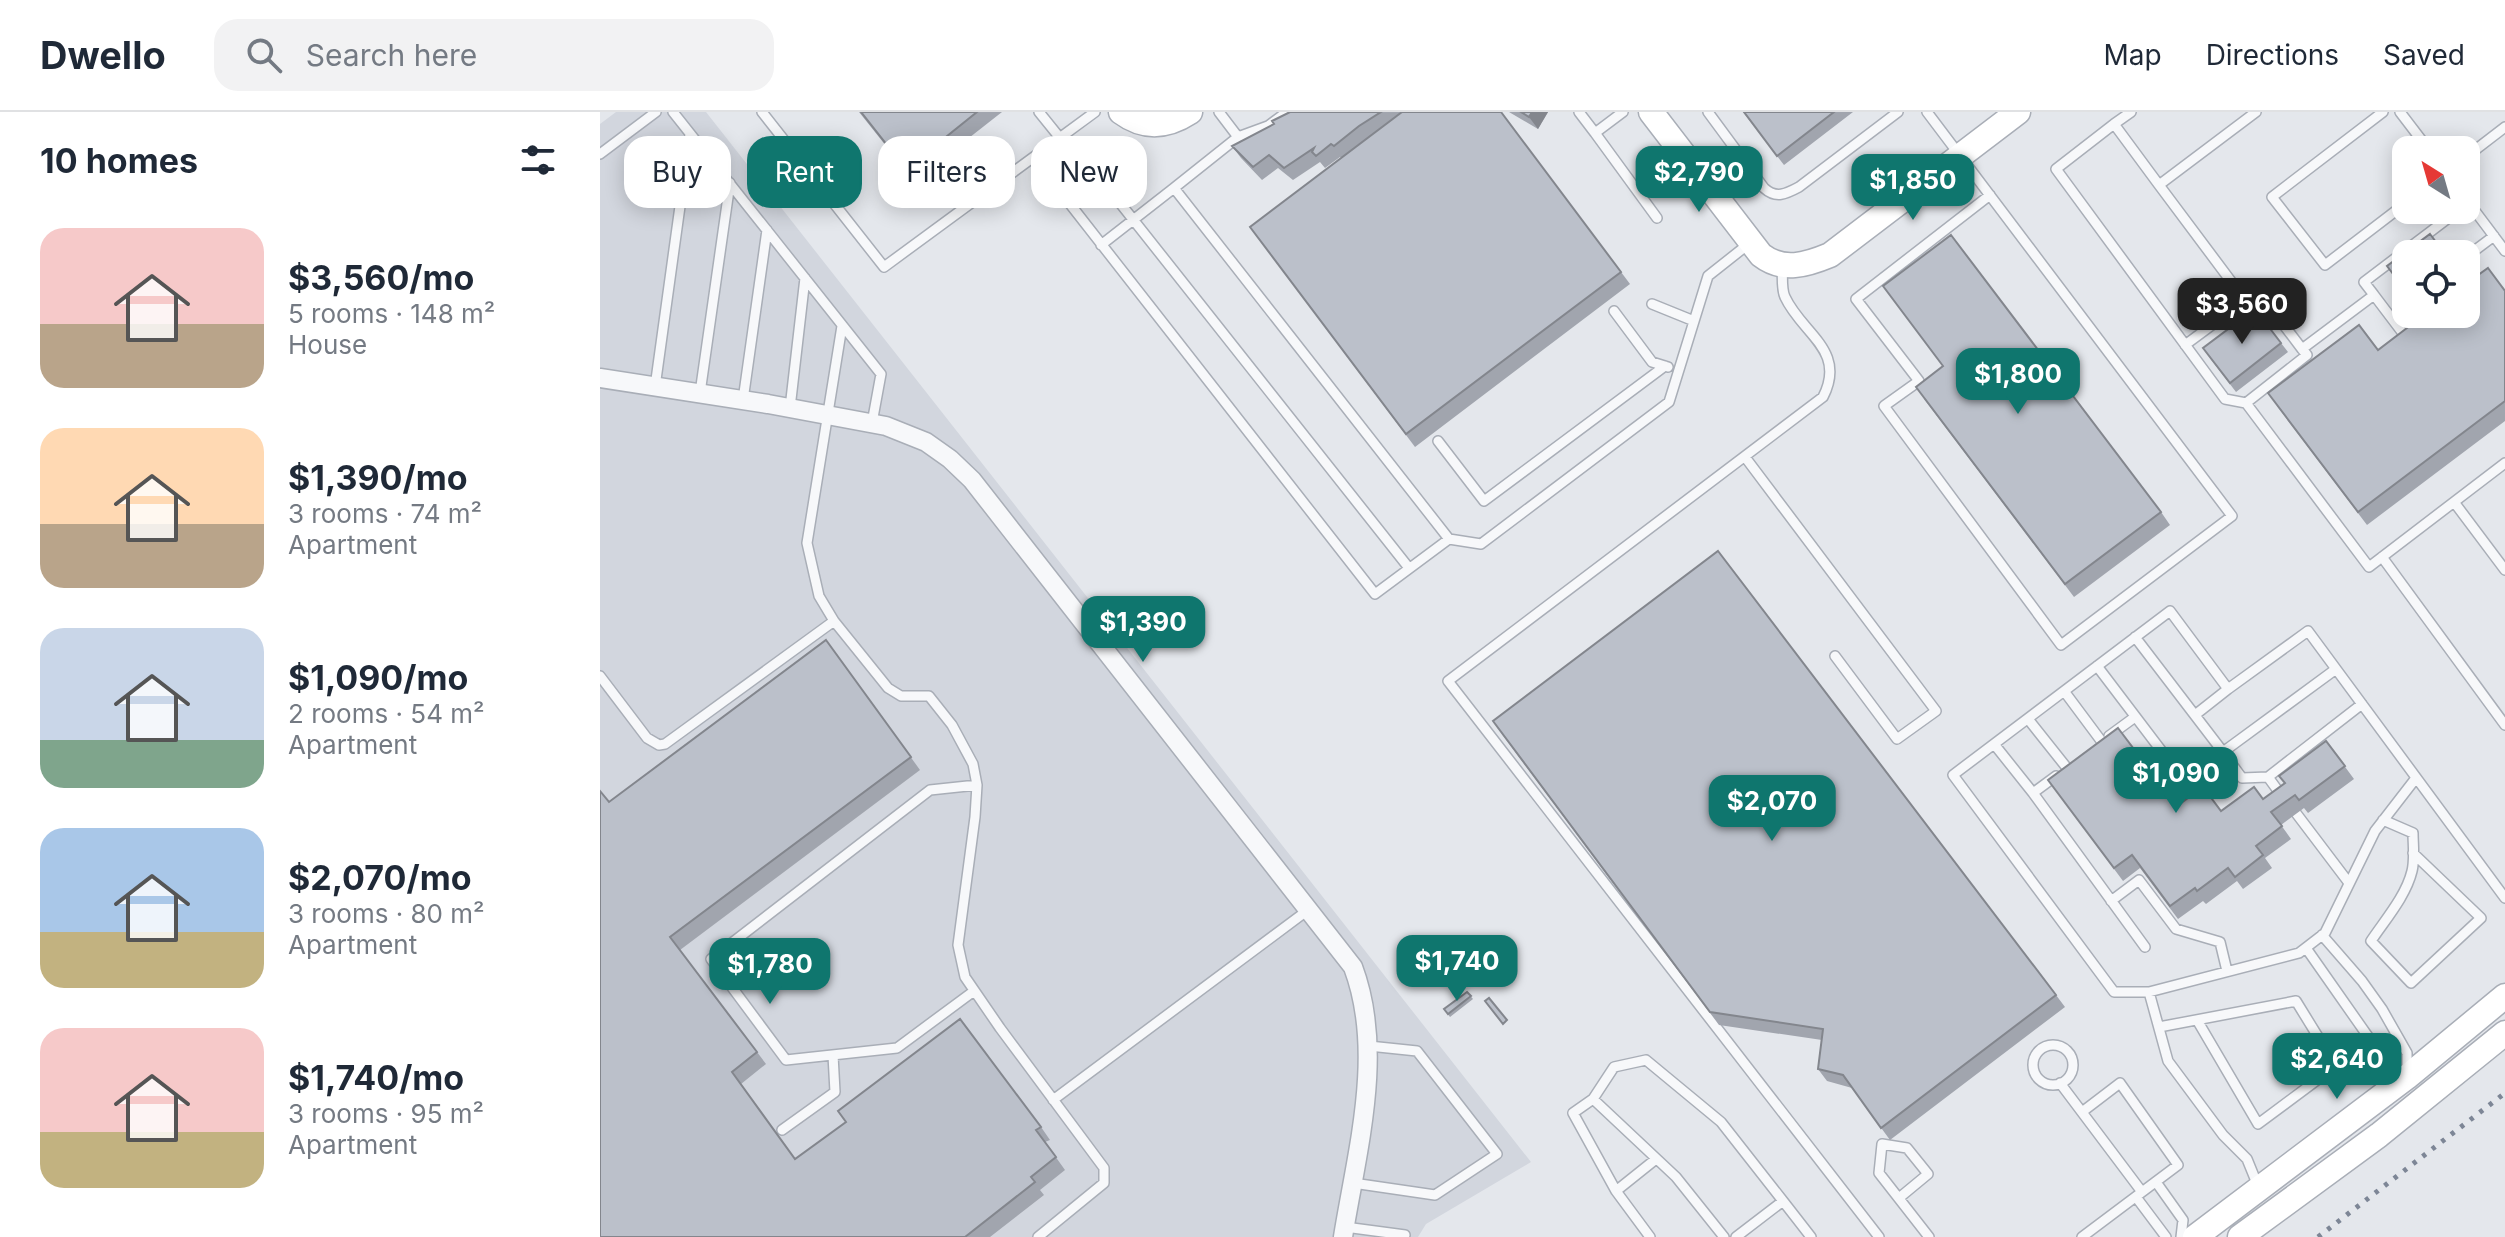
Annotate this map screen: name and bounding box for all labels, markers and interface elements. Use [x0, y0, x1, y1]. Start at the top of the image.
search box [214, 19, 774, 91]
text: Dwello [40, 32, 166, 78]
icon: search [242, 33, 286, 77]
text: Search here [306, 37, 477, 73]
text: Map [2103, 38, 2162, 72]
text: Directions [2206, 38, 2339, 72]
text: Saved [2383, 38, 2465, 72]
chip: Buy [624, 136, 731, 208]
chip: Rent [747, 136, 862, 208]
chip: Filters [878, 136, 1015, 208]
chip: New [1031, 136, 1147, 208]
north arrow [2392, 136, 2480, 224]
map controls [2392, 136, 2480, 328]
icon: filters [516, 138, 560, 182]
text: 10 homes [40, 140, 198, 181]
pin: $2,790 [1634, 146, 1764, 214]
pin: $1,850 [1848, 154, 1978, 222]
text: $2,790 [1654, 156, 1744, 187]
text: $1,850 [1869, 164, 1957, 195]
button: locate [2392, 240, 2480, 328]
text: $3,560/mo [288, 257, 474, 298]
icon: home [104, 260, 200, 356]
pin: $3,560 [2177, 278, 2307, 346]
text: $3,560 [2196, 288, 2288, 319]
text: 5 rooms · 148 m² [288, 298, 495, 329]
text: House [288, 329, 367, 360]
pin: $1,800 [1953, 348, 2083, 416]
text: $1,800 [1974, 358, 2062, 389]
text: $1,390/mo [288, 457, 468, 498]
icon: home [104, 460, 200, 556]
text: 3 rooms · 74 m² [288, 498, 482, 529]
text: Apartment [288, 529, 417, 560]
pin: $1,390 [1078, 596, 1208, 664]
text: $1,390 [1099, 606, 1187, 637]
text: $1,090/mo [288, 657, 468, 698]
icon: home [104, 660, 200, 756]
text: 2 rooms · 54 m² [288, 698, 485, 729]
text: Apartment [288, 729, 417, 760]
pin: $1,090 [2111, 747, 2241, 815]
text: $1,090 [2132, 757, 2220, 788]
pin: $2,070 [1707, 775, 1837, 843]
text: $2,070 [1727, 785, 1817, 816]
text: $2,070/mo [288, 857, 472, 898]
icon: home [104, 860, 200, 956]
text: 3 rooms · 80 m² [288, 898, 485, 929]
text: Apartment [288, 929, 417, 960]
pin: $1,740 [1392, 935, 1522, 1003]
pin: $1,780 [705, 938, 835, 1006]
text: $1,740 [1415, 945, 1499, 976]
text: $1,780 [727, 948, 813, 979]
pin: $2,640 [2272, 1033, 2402, 1101]
text: $2,640 [2290, 1043, 2384, 1074]
text: $1,740/mo [288, 1057, 464, 1098]
icon: home [104, 1060, 200, 1156]
text: 3 rooms · 95 m² [288, 1098, 484, 1129]
text: Apartment [288, 1129, 417, 1160]

